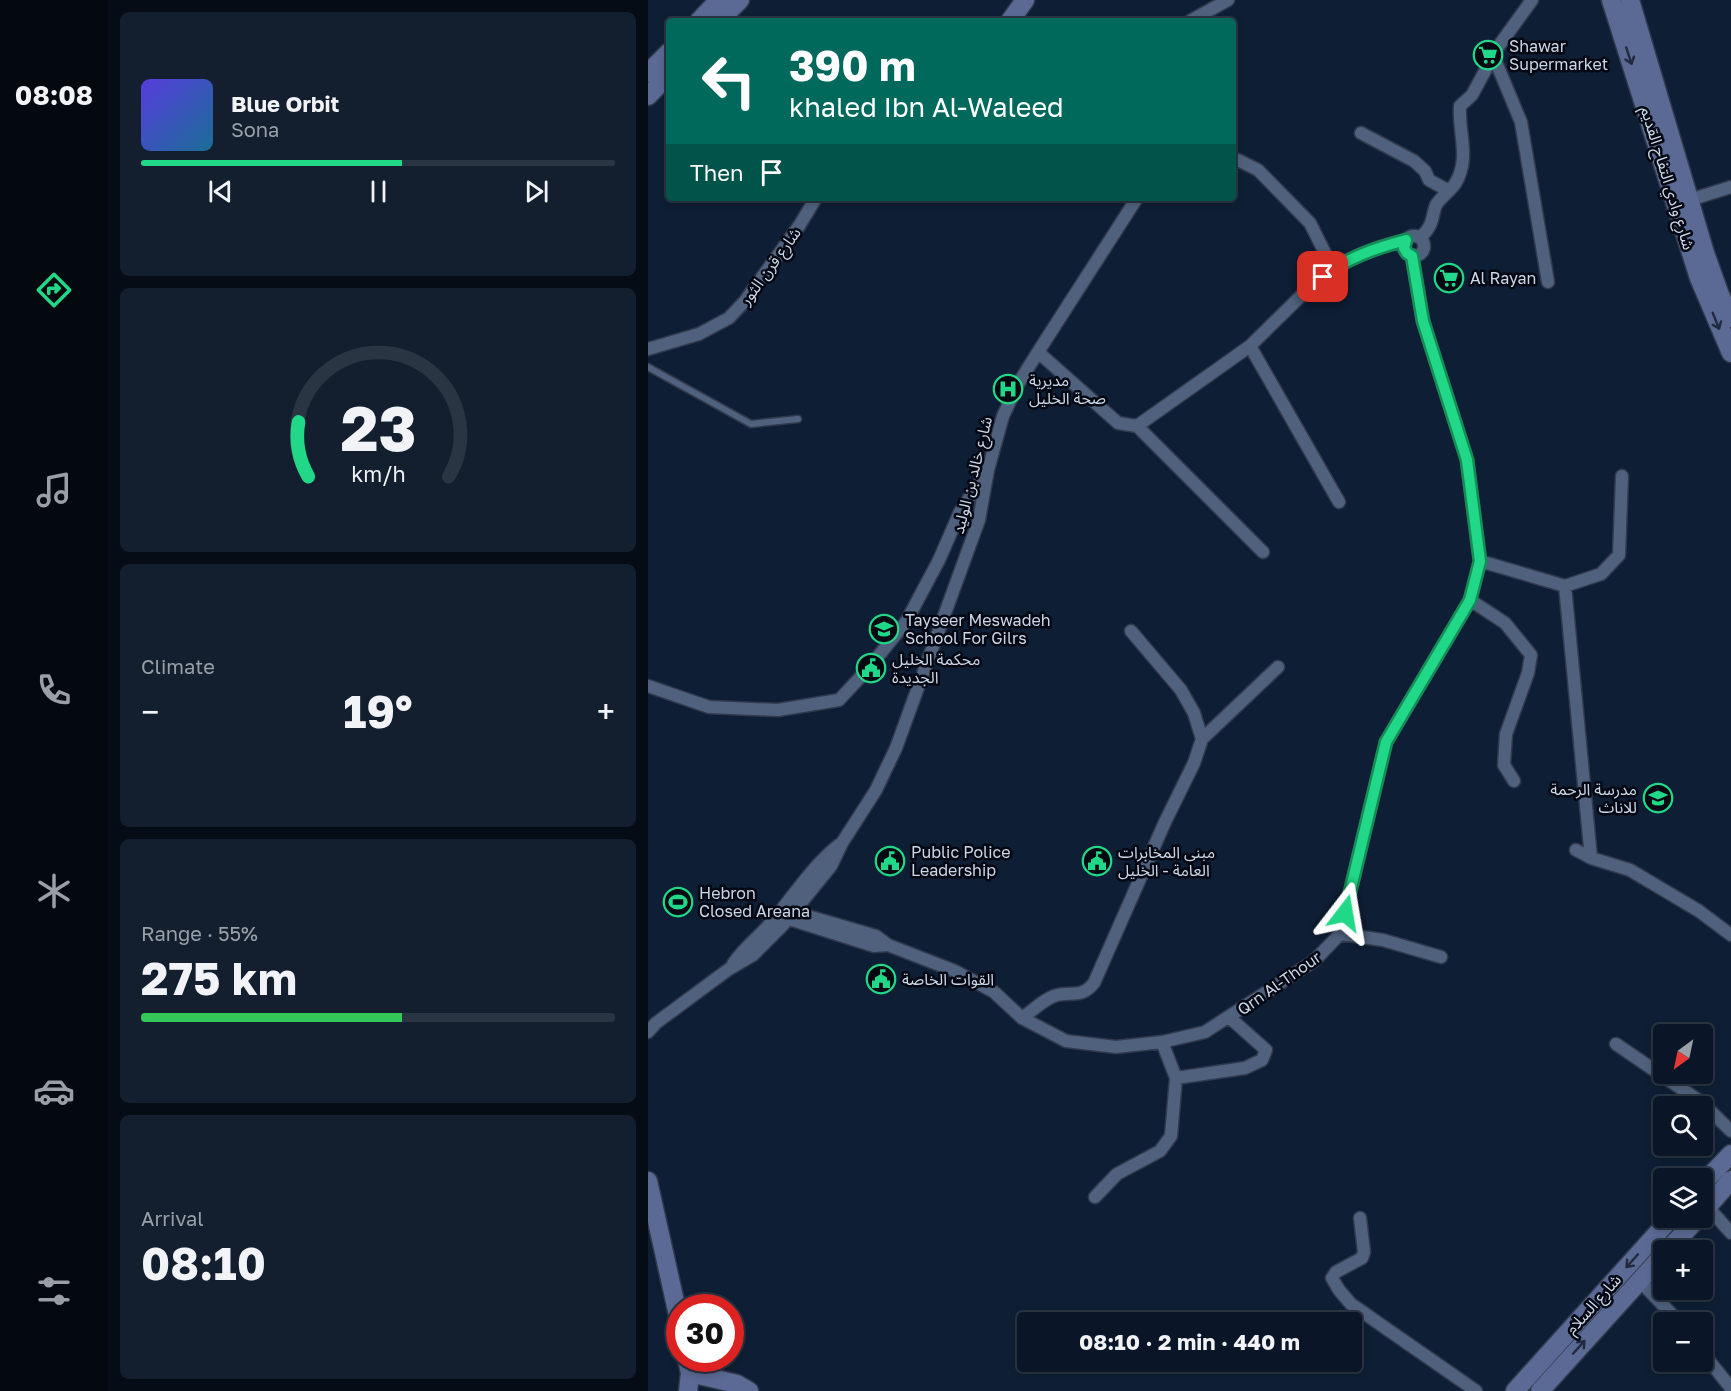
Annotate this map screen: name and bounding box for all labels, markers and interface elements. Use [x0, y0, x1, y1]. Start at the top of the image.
place label: Shawar Supermarket [1509, 36, 1608, 74]
supermarket icon: Shawar Supermarket [1472, 39, 1504, 71]
text: 390 m [789, 40, 916, 90]
icon: left [690, 42, 768, 120]
one-way arrow [1625, 46, 1636, 65]
text: 08:08 [15, 79, 93, 111]
text: Blue Orbit [231, 90, 339, 117]
text: khaled Ibn Al-Waleed [789, 91, 1064, 123]
street label: شارع وادي التفاح القديم [1634, 104, 1699, 253]
text: Sona [231, 117, 279, 141]
icon: arrive [755, 156, 788, 189]
text: Then [690, 159, 743, 186]
icon: previous [204, 175, 237, 208]
icon: pause [362, 175, 395, 208]
icon: next [520, 175, 553, 208]
street label: شارع قرن الثور [735, 223, 807, 311]
pin [1297, 251, 1348, 302]
icon: arrive [1306, 260, 1339, 293]
supermarket icon: Al Rayan [1433, 262, 1465, 294]
place label: Al Rayan [1470, 268, 1536, 288]
icon: directions [33, 269, 75, 311]
one-way arrow [1711, 311, 1722, 329]
place label: مديرية صحة الخليل [1029, 370, 1106, 408]
hospital icon: مديرية صحة الخليل [992, 373, 1024, 405]
text: 23 [340, 390, 416, 465]
street label: شارع خالد بن الوليد [948, 414, 999, 536]
text: km/h [351, 461, 405, 487]
icon: music [33, 469, 75, 511]
place label: Tayseer Meswadeh School For Gilrs [905, 610, 1051, 648]
school or university icon: Tayseer Meswadeh School For Gilrs [868, 613, 900, 645]
place label: محكمة الخليل الجديدة [892, 649, 980, 687]
public building icon: محكمة الخليل الجديدة [855, 652, 887, 684]
text: Climate [141, 654, 215, 678]
icon: phone [33, 669, 75, 711]
text: 19° [343, 684, 413, 738]
text: − [141, 692, 159, 731]
text: + [597, 692, 615, 731]
place label: مدرسة الرحمة للاناث [1550, 779, 1637, 817]
school or university icon: مدرسة الرحمة للاناث [1642, 782, 1674, 814]
place label: Public Police Leadership [911, 842, 1010, 880]
place label: مبنى المخابرات العامة - الخليل [1118, 842, 1215, 880]
public building icon: Public Police Leadership [874, 845, 906, 877]
public building icon: مبنى المخابرات العامة - الخليل [1081, 845, 1113, 877]
icon: climate [33, 870, 75, 912]
position arrow [1313, 881, 1377, 945]
place label: Hebron Closed Areana [699, 883, 810, 921]
sports icon: Hebron Closed Areana [662, 886, 694, 918]
text: Range · 55% [141, 921, 258, 945]
street label: Qrn Al-Thour [1233, 947, 1325, 1019]
text: 275 km [141, 951, 297, 1005]
public building icon: القوات الخاصة [865, 963, 897, 995]
place label: القوات الخاصة [902, 969, 994, 989]
north arrow [1653, 1024, 1713, 1084]
map controls [1653, 1024, 1713, 1372]
icon: car [33, 1070, 75, 1112]
button: search [1653, 1096, 1713, 1156]
button: layers [1653, 1168, 1713, 1228]
text: Arrival [141, 1206, 204, 1230]
text: 08:10 [141, 1236, 266, 1290]
button: + [1653, 1240, 1713, 1300]
one-way arrow [1625, 1253, 1639, 1268]
icon: filters [33, 1270, 75, 1312]
street label: شارع السلام [1561, 1270, 1627, 1340]
speed limit sign: 30 [666, 1294, 744, 1372]
button: − [1653, 1312, 1713, 1372]
text: 08:10 · 2 min · 440 m [1079, 1328, 1300, 1355]
one-way arrow [1572, 1340, 1586, 1355]

